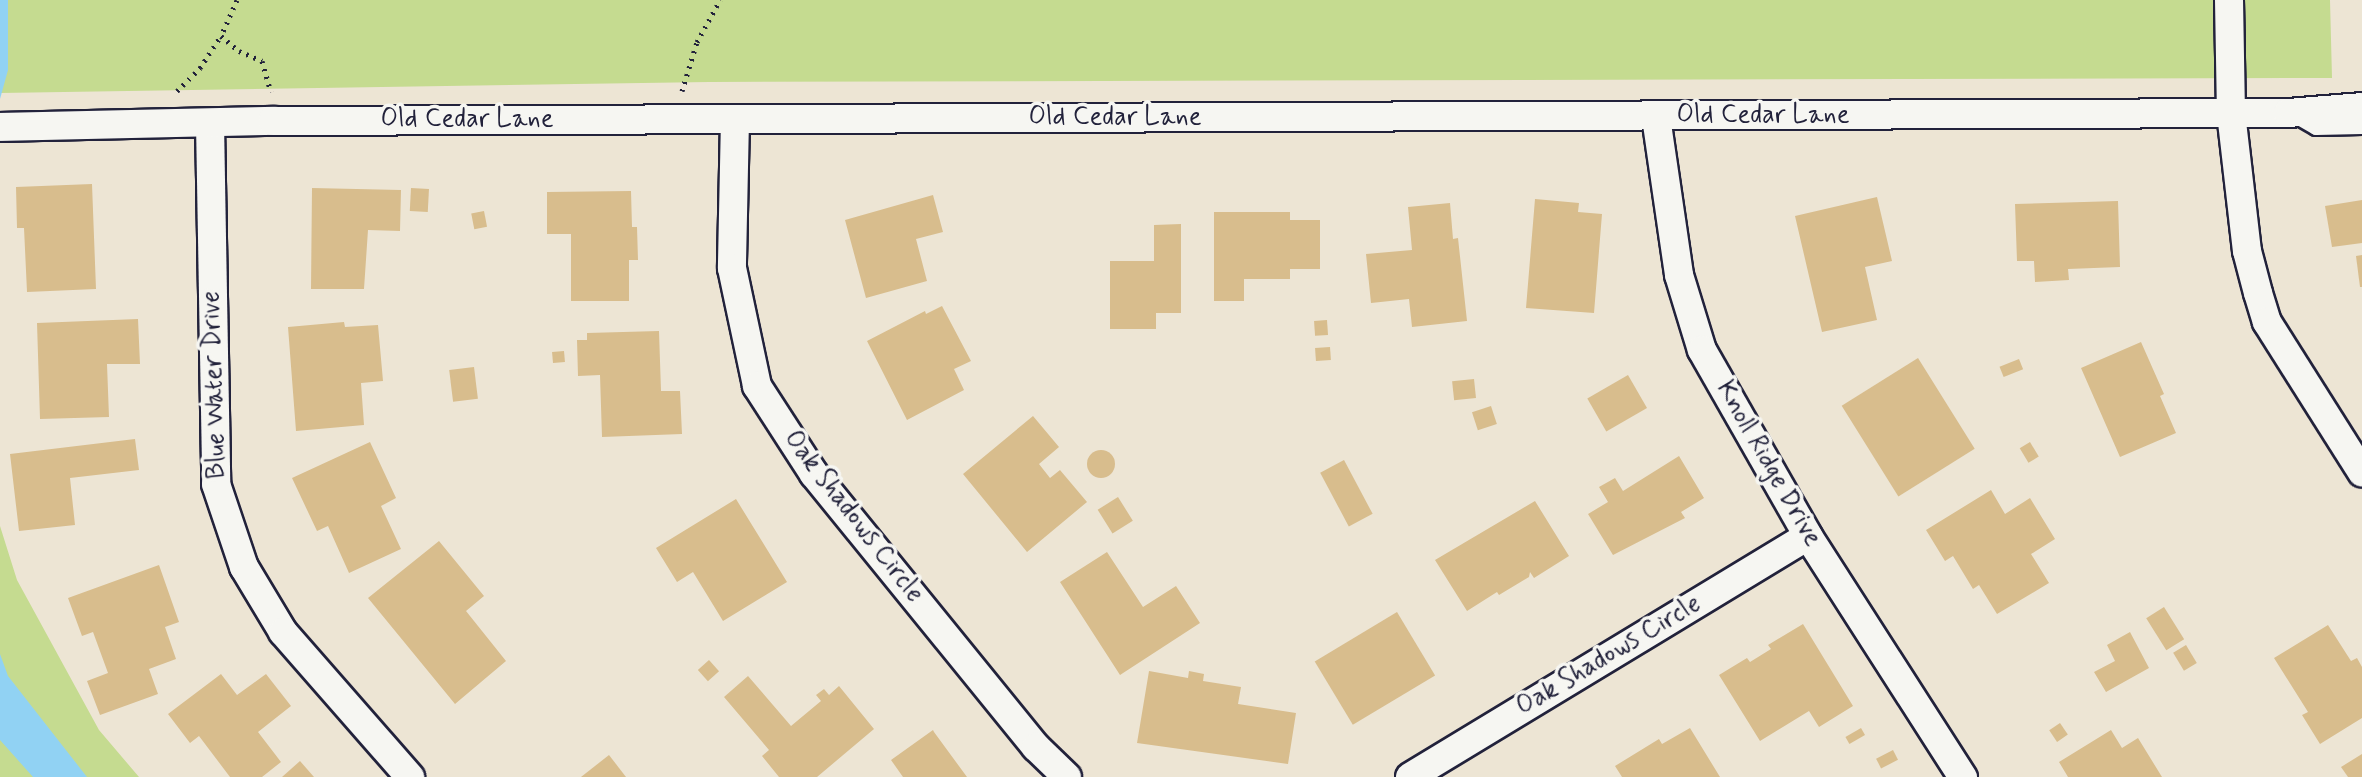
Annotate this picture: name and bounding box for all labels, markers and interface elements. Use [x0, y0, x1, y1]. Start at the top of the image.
street label: Old Cedar Lane [1675, 100, 1851, 132]
street label: Old Cedar Lane [1027, 102, 1203, 134]
street label: Old Cedar Lane [379, 104, 555, 136]
street label: Blue Water Drive [196, 291, 234, 479]
street label: Knoll Ridge Drive [1708, 376, 1828, 552]
street label: Oak Shadows Circle [774, 422, 932, 612]
street label: Oak Shadows Circle [1508, 587, 1710, 725]

